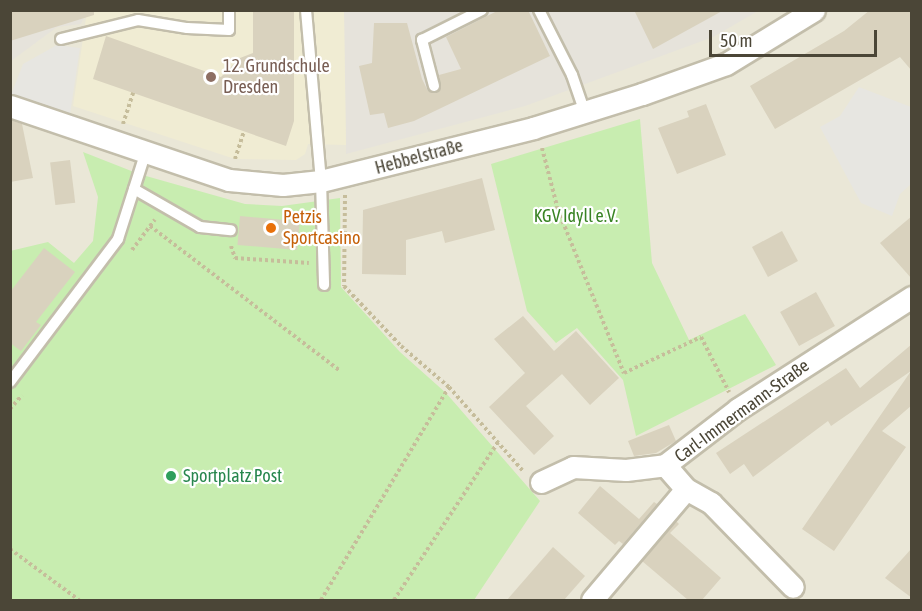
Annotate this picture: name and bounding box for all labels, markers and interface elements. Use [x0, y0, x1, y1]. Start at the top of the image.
scale bar [712, 18, 880, 56]
text: 50 m [720, 30, 752, 51]
place label: 12. Grundschule Dresden [223, 56, 330, 98]
marker: 12. Grundschule Dresden [204, 70, 218, 84]
street label: Hebbelstraße [373, 135, 465, 179]
park label: KGV Idyll e.V. [534, 205, 618, 227]
place label: Petzis Sportcasino [283, 207, 360, 250]
marker: Petzis Sportcasino [264, 221, 278, 235]
street label: Carl-Immermann-Straße [671, 355, 813, 467]
place label: Sportplatz Post [183, 465, 282, 487]
marker: Sportplatz Post [164, 469, 178, 483]

